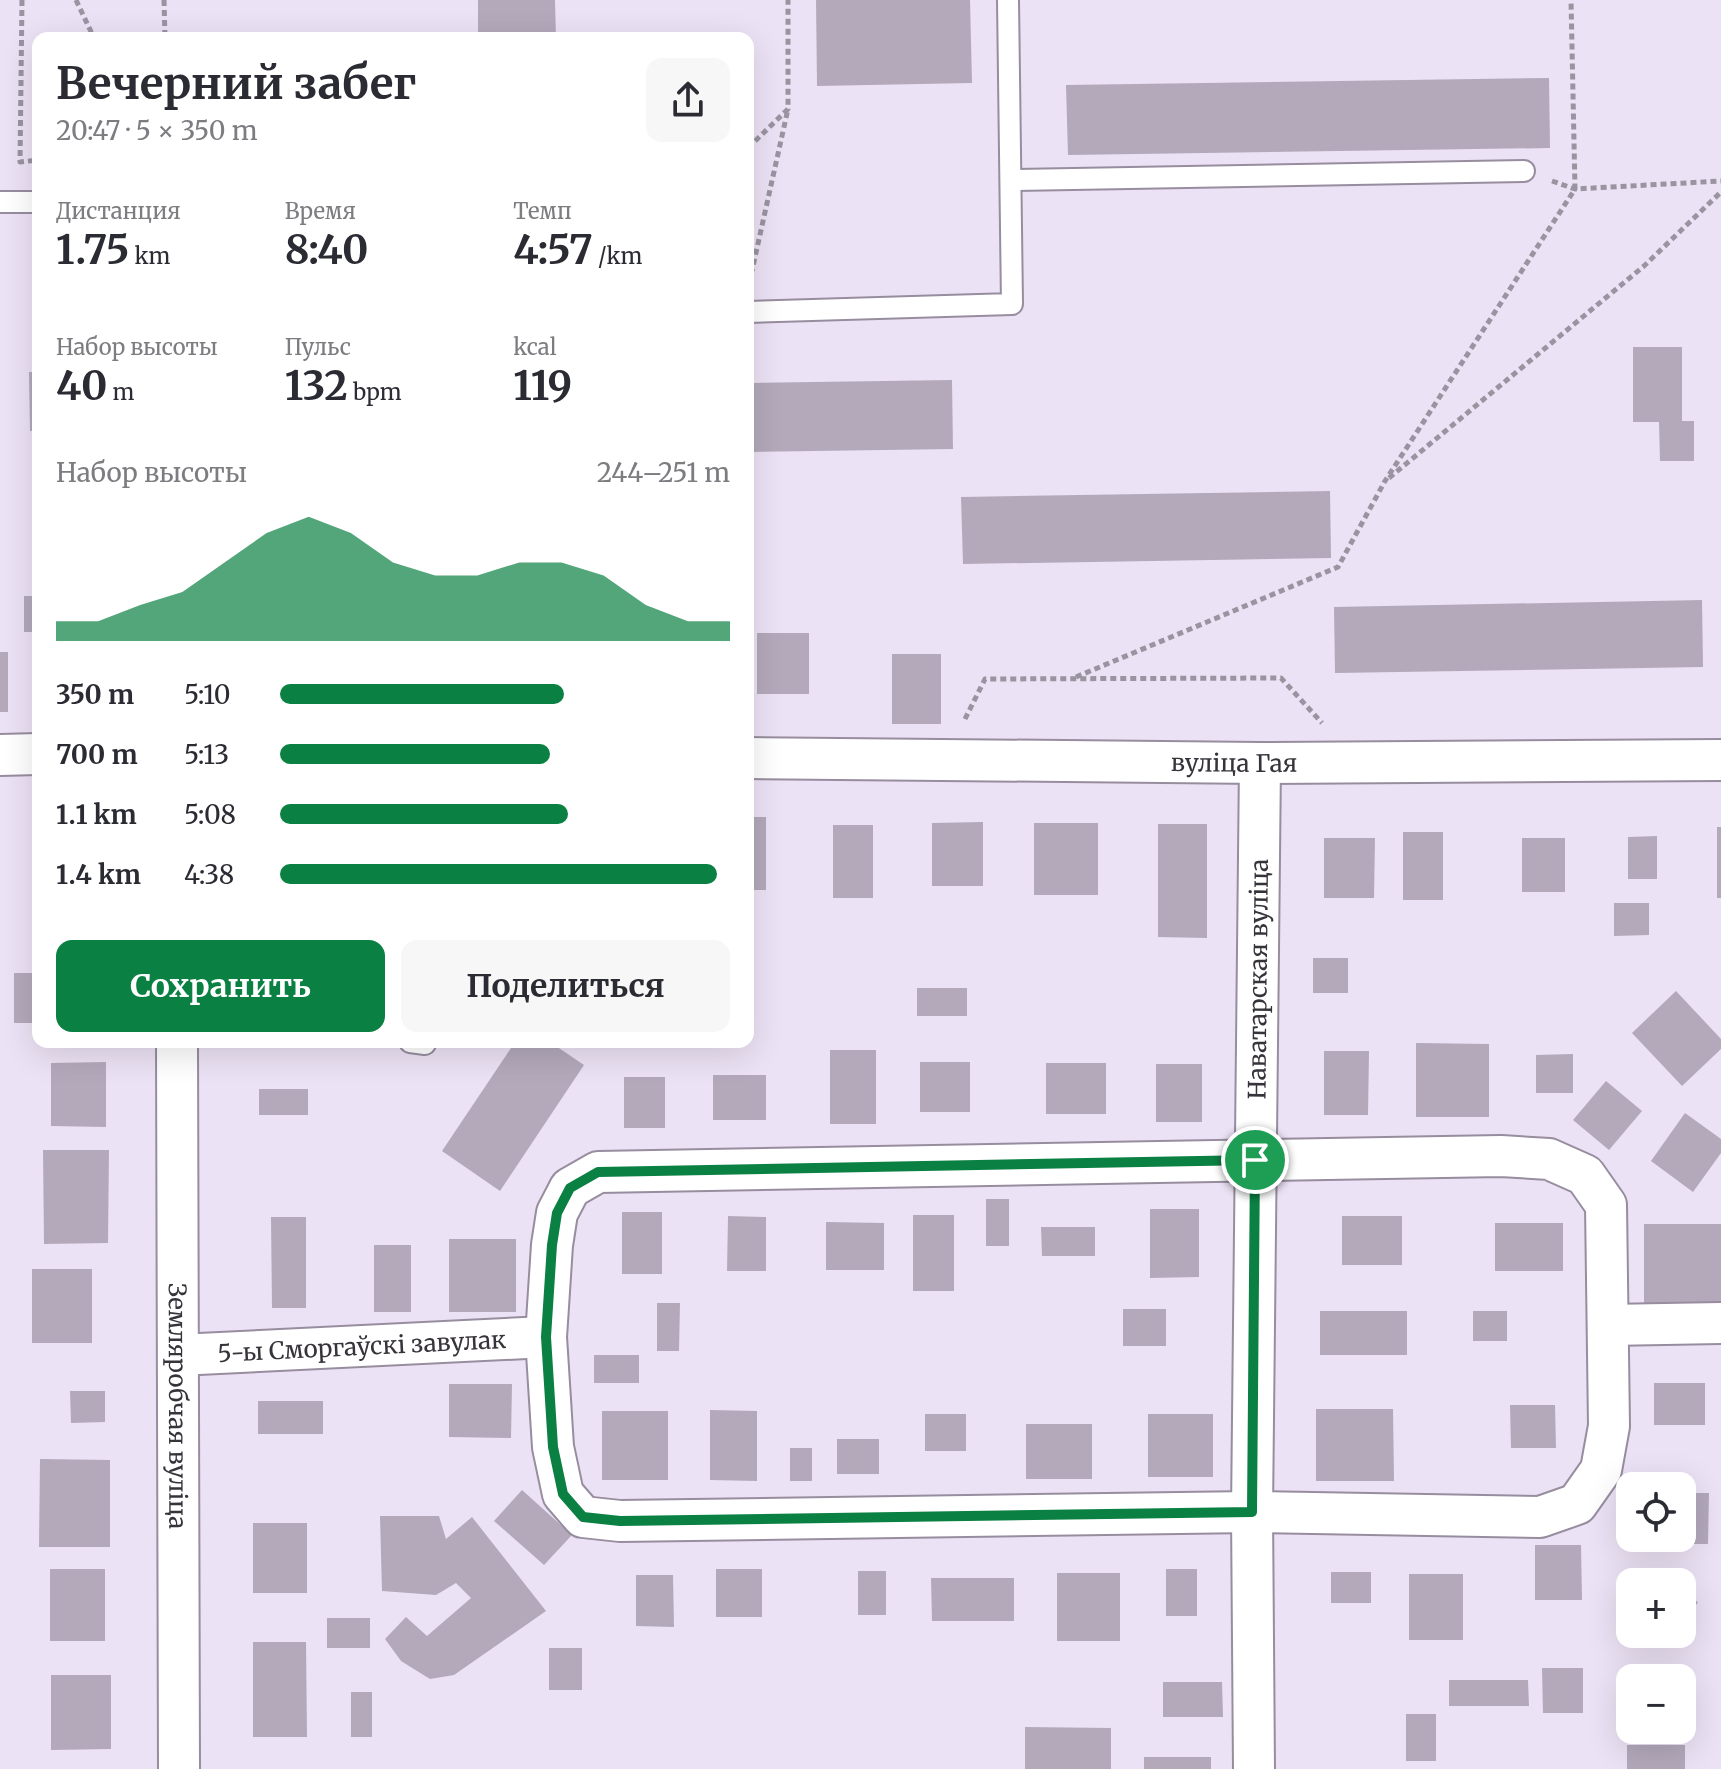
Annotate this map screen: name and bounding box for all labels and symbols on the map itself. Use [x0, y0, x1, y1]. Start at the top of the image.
street label: вуліца Гая [1171, 747, 1297, 779]
street label: Наватарская вуліца [1241, 859, 1274, 1099]
pin [1221, 1126, 1289, 1194]
street label: Земляробчая вуліца [162, 1283, 194, 1529]
street label: 5-ы Сморгаўскі завулак [217, 1323, 507, 1369]

